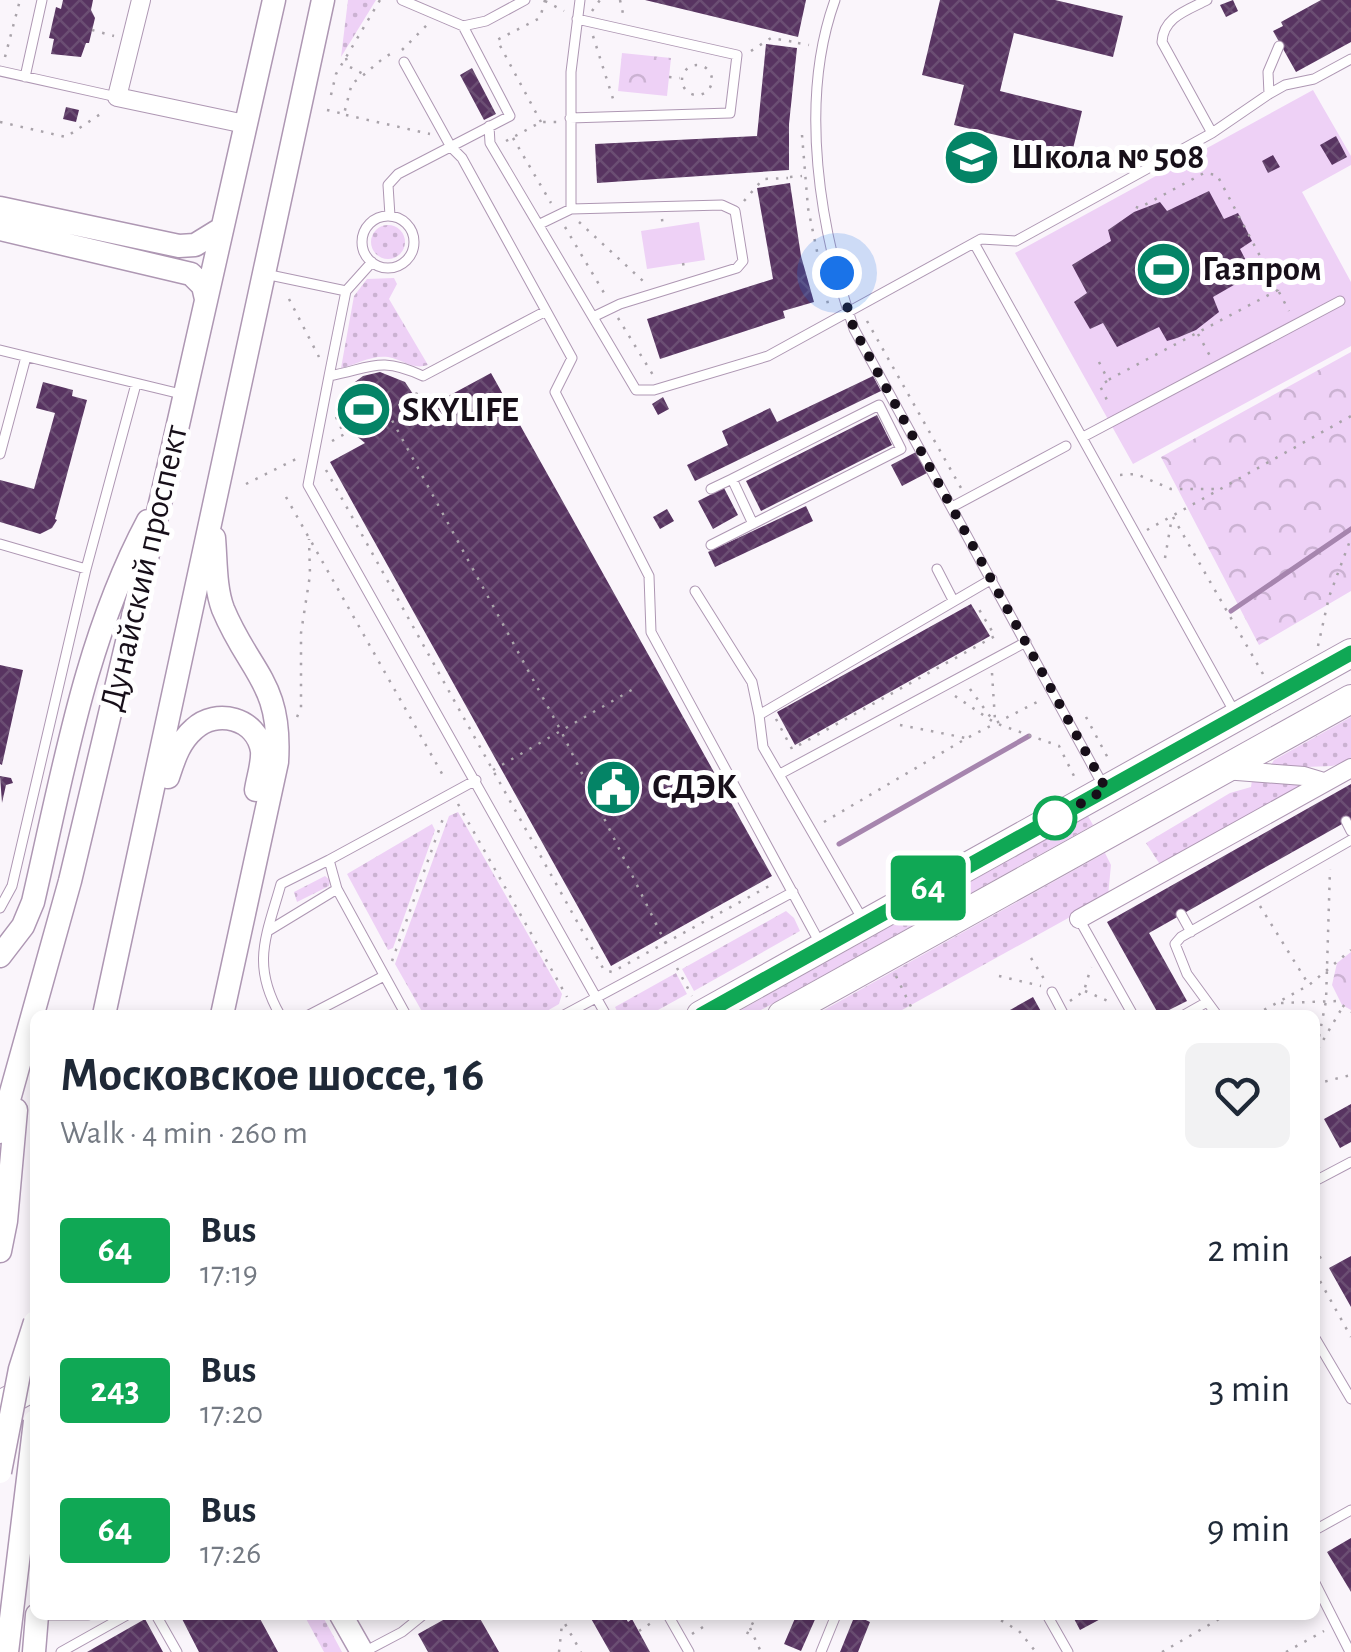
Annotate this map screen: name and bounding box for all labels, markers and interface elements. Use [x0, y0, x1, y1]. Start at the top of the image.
school or university icon: Школа № 508 [942, 127, 1002, 187]
place label: Школа № 508 [1011, 140, 1205, 175]
sports icon: Газпром [1133, 239, 1193, 299]
your location [812, 248, 862, 298]
place label: Газпром [1202, 252, 1322, 287]
sports icon: SKYLIFE [333, 380, 393, 440]
place label: SKYLIFE [402, 393, 519, 428]
street label: Дунайский проспект [94, 421, 194, 714]
public building icon: СДЭК [583, 757, 643, 817]
place label: СДЭК [652, 770, 737, 805]
unlabelled marker [1034, 797, 1076, 839]
line badge: 64 [883, 856, 973, 920]
text: 64 [911, 871, 945, 906]
button: heart [1185, 1043, 1290, 1148]
text: Московское шоссе, 16 [60, 1052, 484, 1100]
text: Walk · 4 min · 260 m [60, 1117, 308, 1149]
text: Bus [200, 1212, 256, 1250]
text: 2 min [1207, 1231, 1290, 1269]
text: 64 [98, 1233, 132, 1268]
text: 17:19 [200, 1257, 258, 1289]
text: Bus [200, 1352, 256, 1390]
text: 3 min [1209, 1371, 1290, 1409]
text: 243 [90, 1373, 140, 1408]
text: 17:20 [200, 1397, 263, 1429]
text: Bus [200, 1492, 256, 1530]
text: 9 min [1207, 1511, 1290, 1549]
text: 64 [98, 1513, 132, 1548]
text: 17:26 [200, 1537, 261, 1569]

